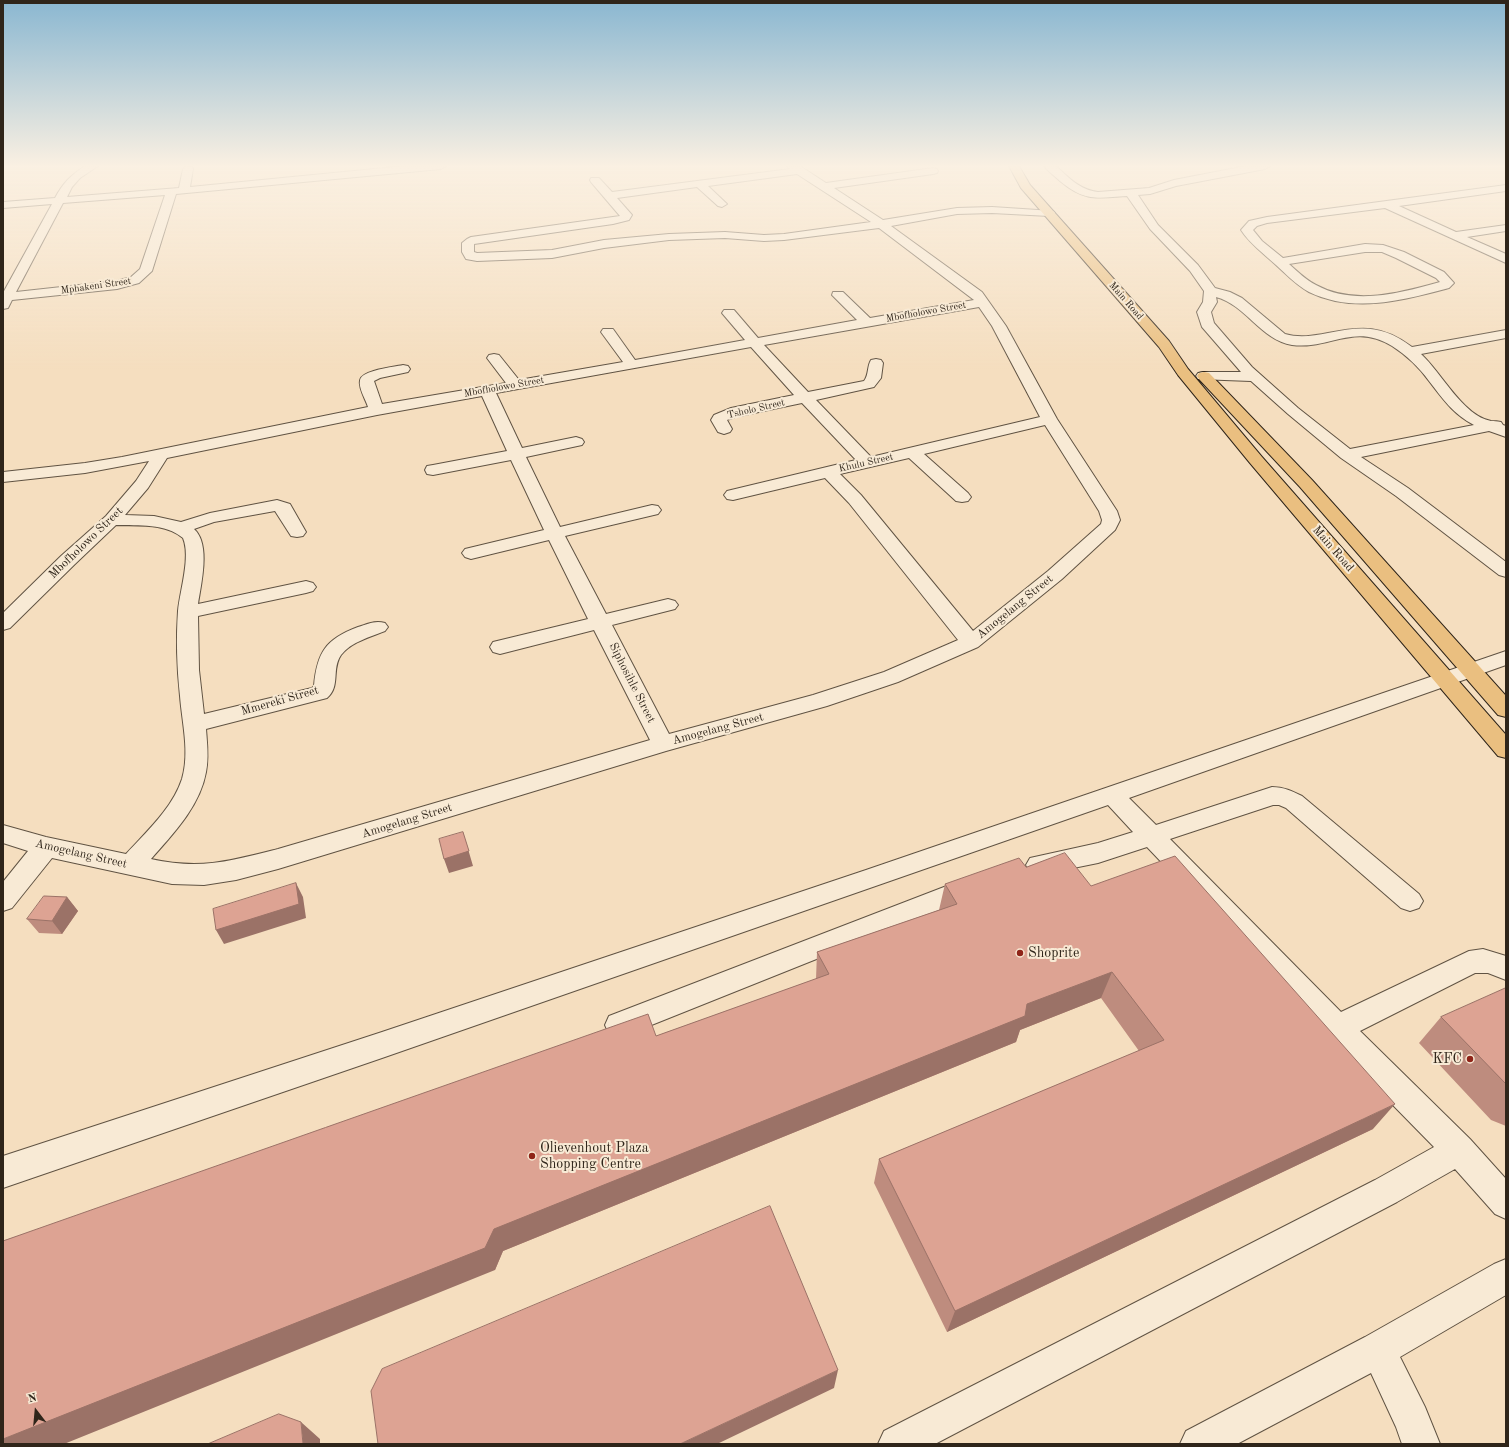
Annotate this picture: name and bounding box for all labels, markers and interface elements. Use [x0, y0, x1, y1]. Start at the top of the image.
street label: Mphakeni Street [60, 275, 132, 297]
street label: Main Road [1106, 280, 1146, 322]
street label: Mbofholowo Street [885, 299, 967, 325]
street label: Mbofholowo Street [463, 374, 545, 400]
street label: Tsholo Street [726, 397, 786, 421]
street label: Khulu Street [838, 451, 894, 475]
street label: Mbofholowo Street [46, 504, 126, 582]
street label: Main Road [1309, 523, 1357, 575]
street label: Amogelang Street [974, 572, 1056, 642]
street label: Siphosihle Street [606, 640, 658, 726]
street label: Mmereki Street [239, 683, 321, 719]
street label: Amogelang Street [671, 710, 765, 748]
street label: Amogelang Street [360, 800, 454, 842]
street label: Amogelang Street [34, 836, 128, 872]
place label: Shoprite [1028, 945, 1079, 961]
marker: Shoprite [1015, 948, 1025, 958]
place label: KFC [1433, 1051, 1462, 1067]
marker: KFC [1465, 1054, 1475, 1064]
place label: Olievenhout Plaza Shopping Centre [540, 1140, 649, 1172]
marker: Olievenhout Plaza Shopping Centre [527, 1151, 537, 1161]
north arrow [16, 1391, 56, 1431]
text: N [27, 1393, 38, 1405]

